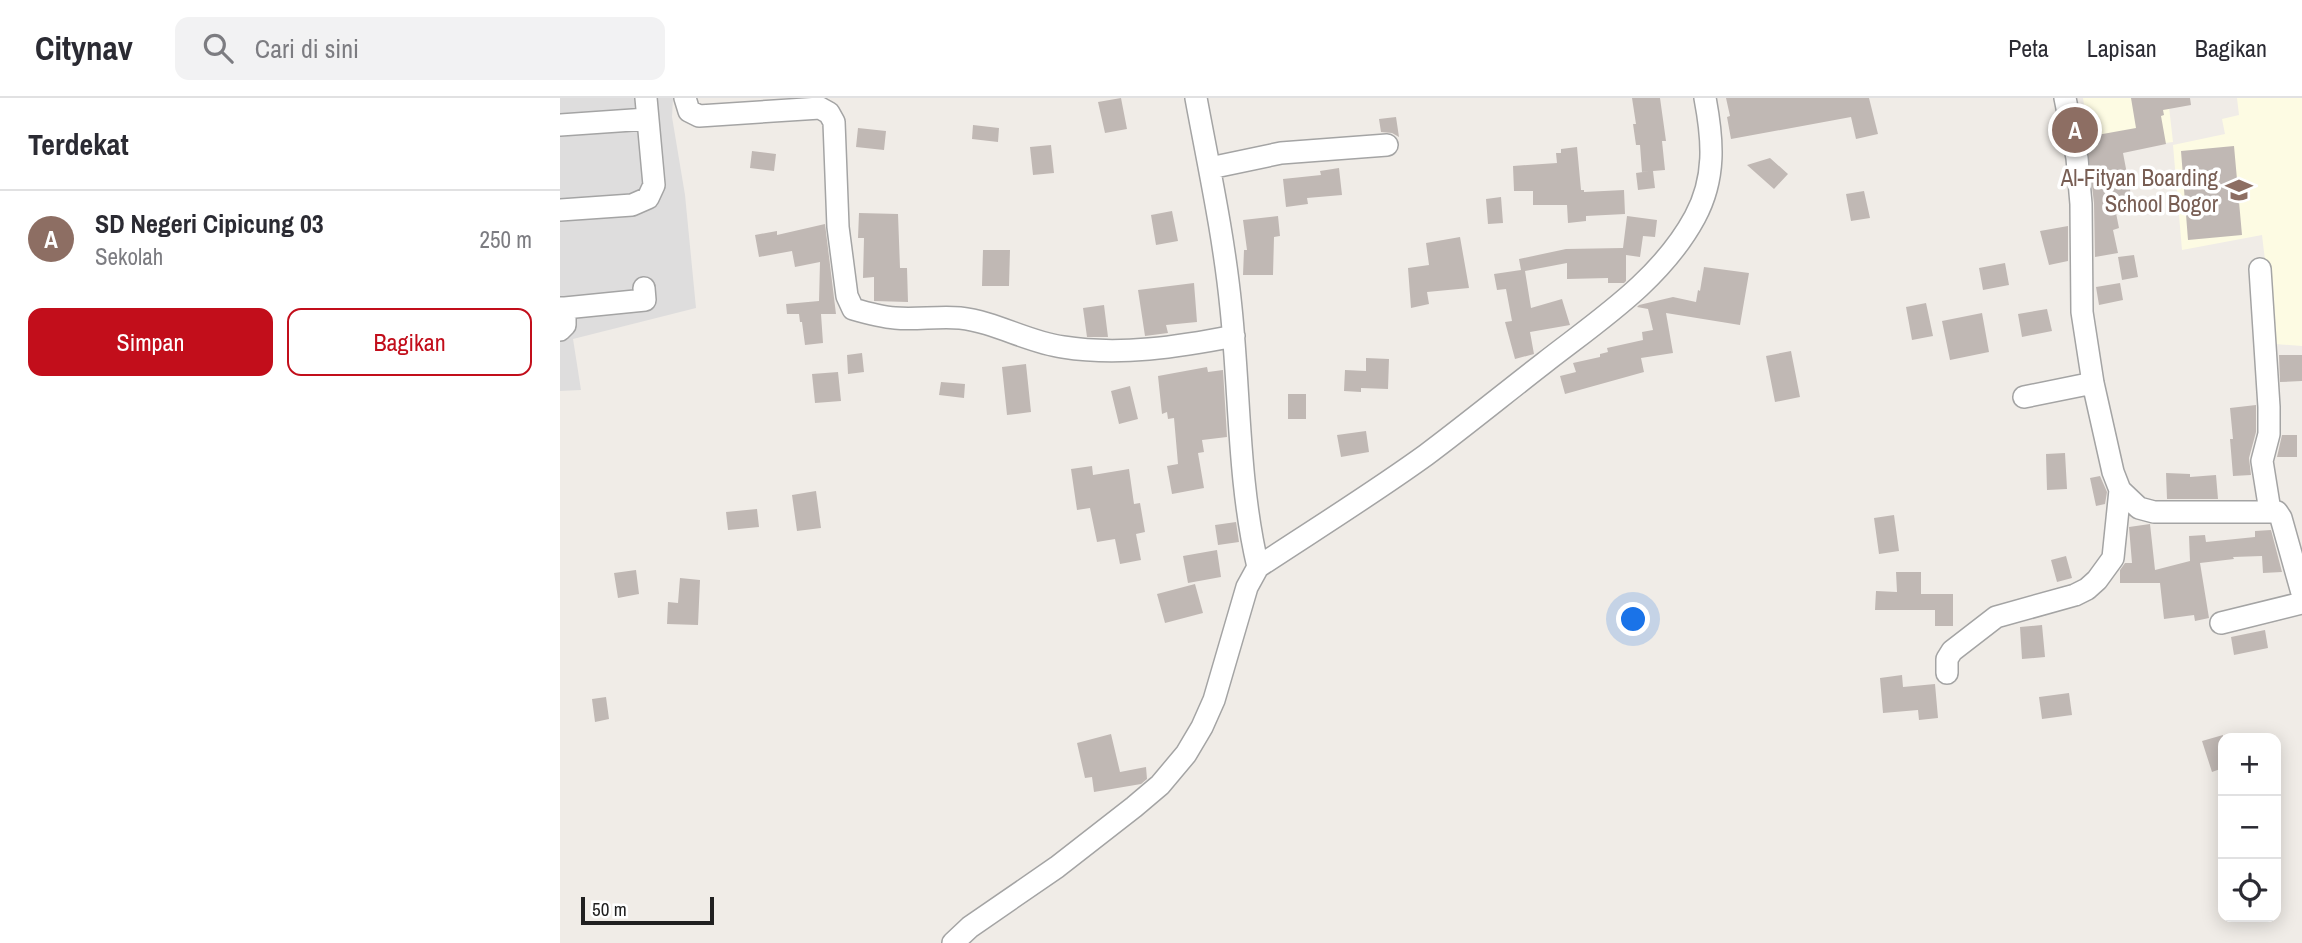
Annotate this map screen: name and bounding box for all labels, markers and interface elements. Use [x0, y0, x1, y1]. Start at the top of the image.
search box [175, 17, 665, 80]
text: Citynav [35, 26, 133, 70]
icon: search [199, 29, 237, 67]
text: Cari di sini [255, 31, 359, 66]
text: Peta [2008, 32, 2049, 64]
text: Lapisan [2087, 32, 2157, 64]
text: Bagikan [2195, 32, 2267, 64]
pin: A [2052, 104, 2098, 156]
text: Terdekat [28, 124, 129, 164]
place label: Al-Fityan Boarding School Bogor [2060, 162, 2219, 219]
school or university icon: Al-Fityan Boarding School Bogor [2224, 175, 2254, 205]
text: SD Negeri Cipicung 03 [95, 206, 324, 241]
text: A [44, 224, 58, 255]
text: 250 m [480, 224, 532, 255]
text: Sekolah [95, 241, 163, 272]
button: Simpan [28, 308, 273, 376]
button: Bagikan [287, 308, 532, 376]
your location [1616, 602, 1650, 636]
map controls [2218, 733, 2281, 922]
button: + [2218, 733, 2281, 796]
button: − [2218, 796, 2281, 859]
button: locate [2218, 859, 2281, 922]
scale bar [581, 894, 714, 926]
text: 50 m [592, 896, 627, 922]

